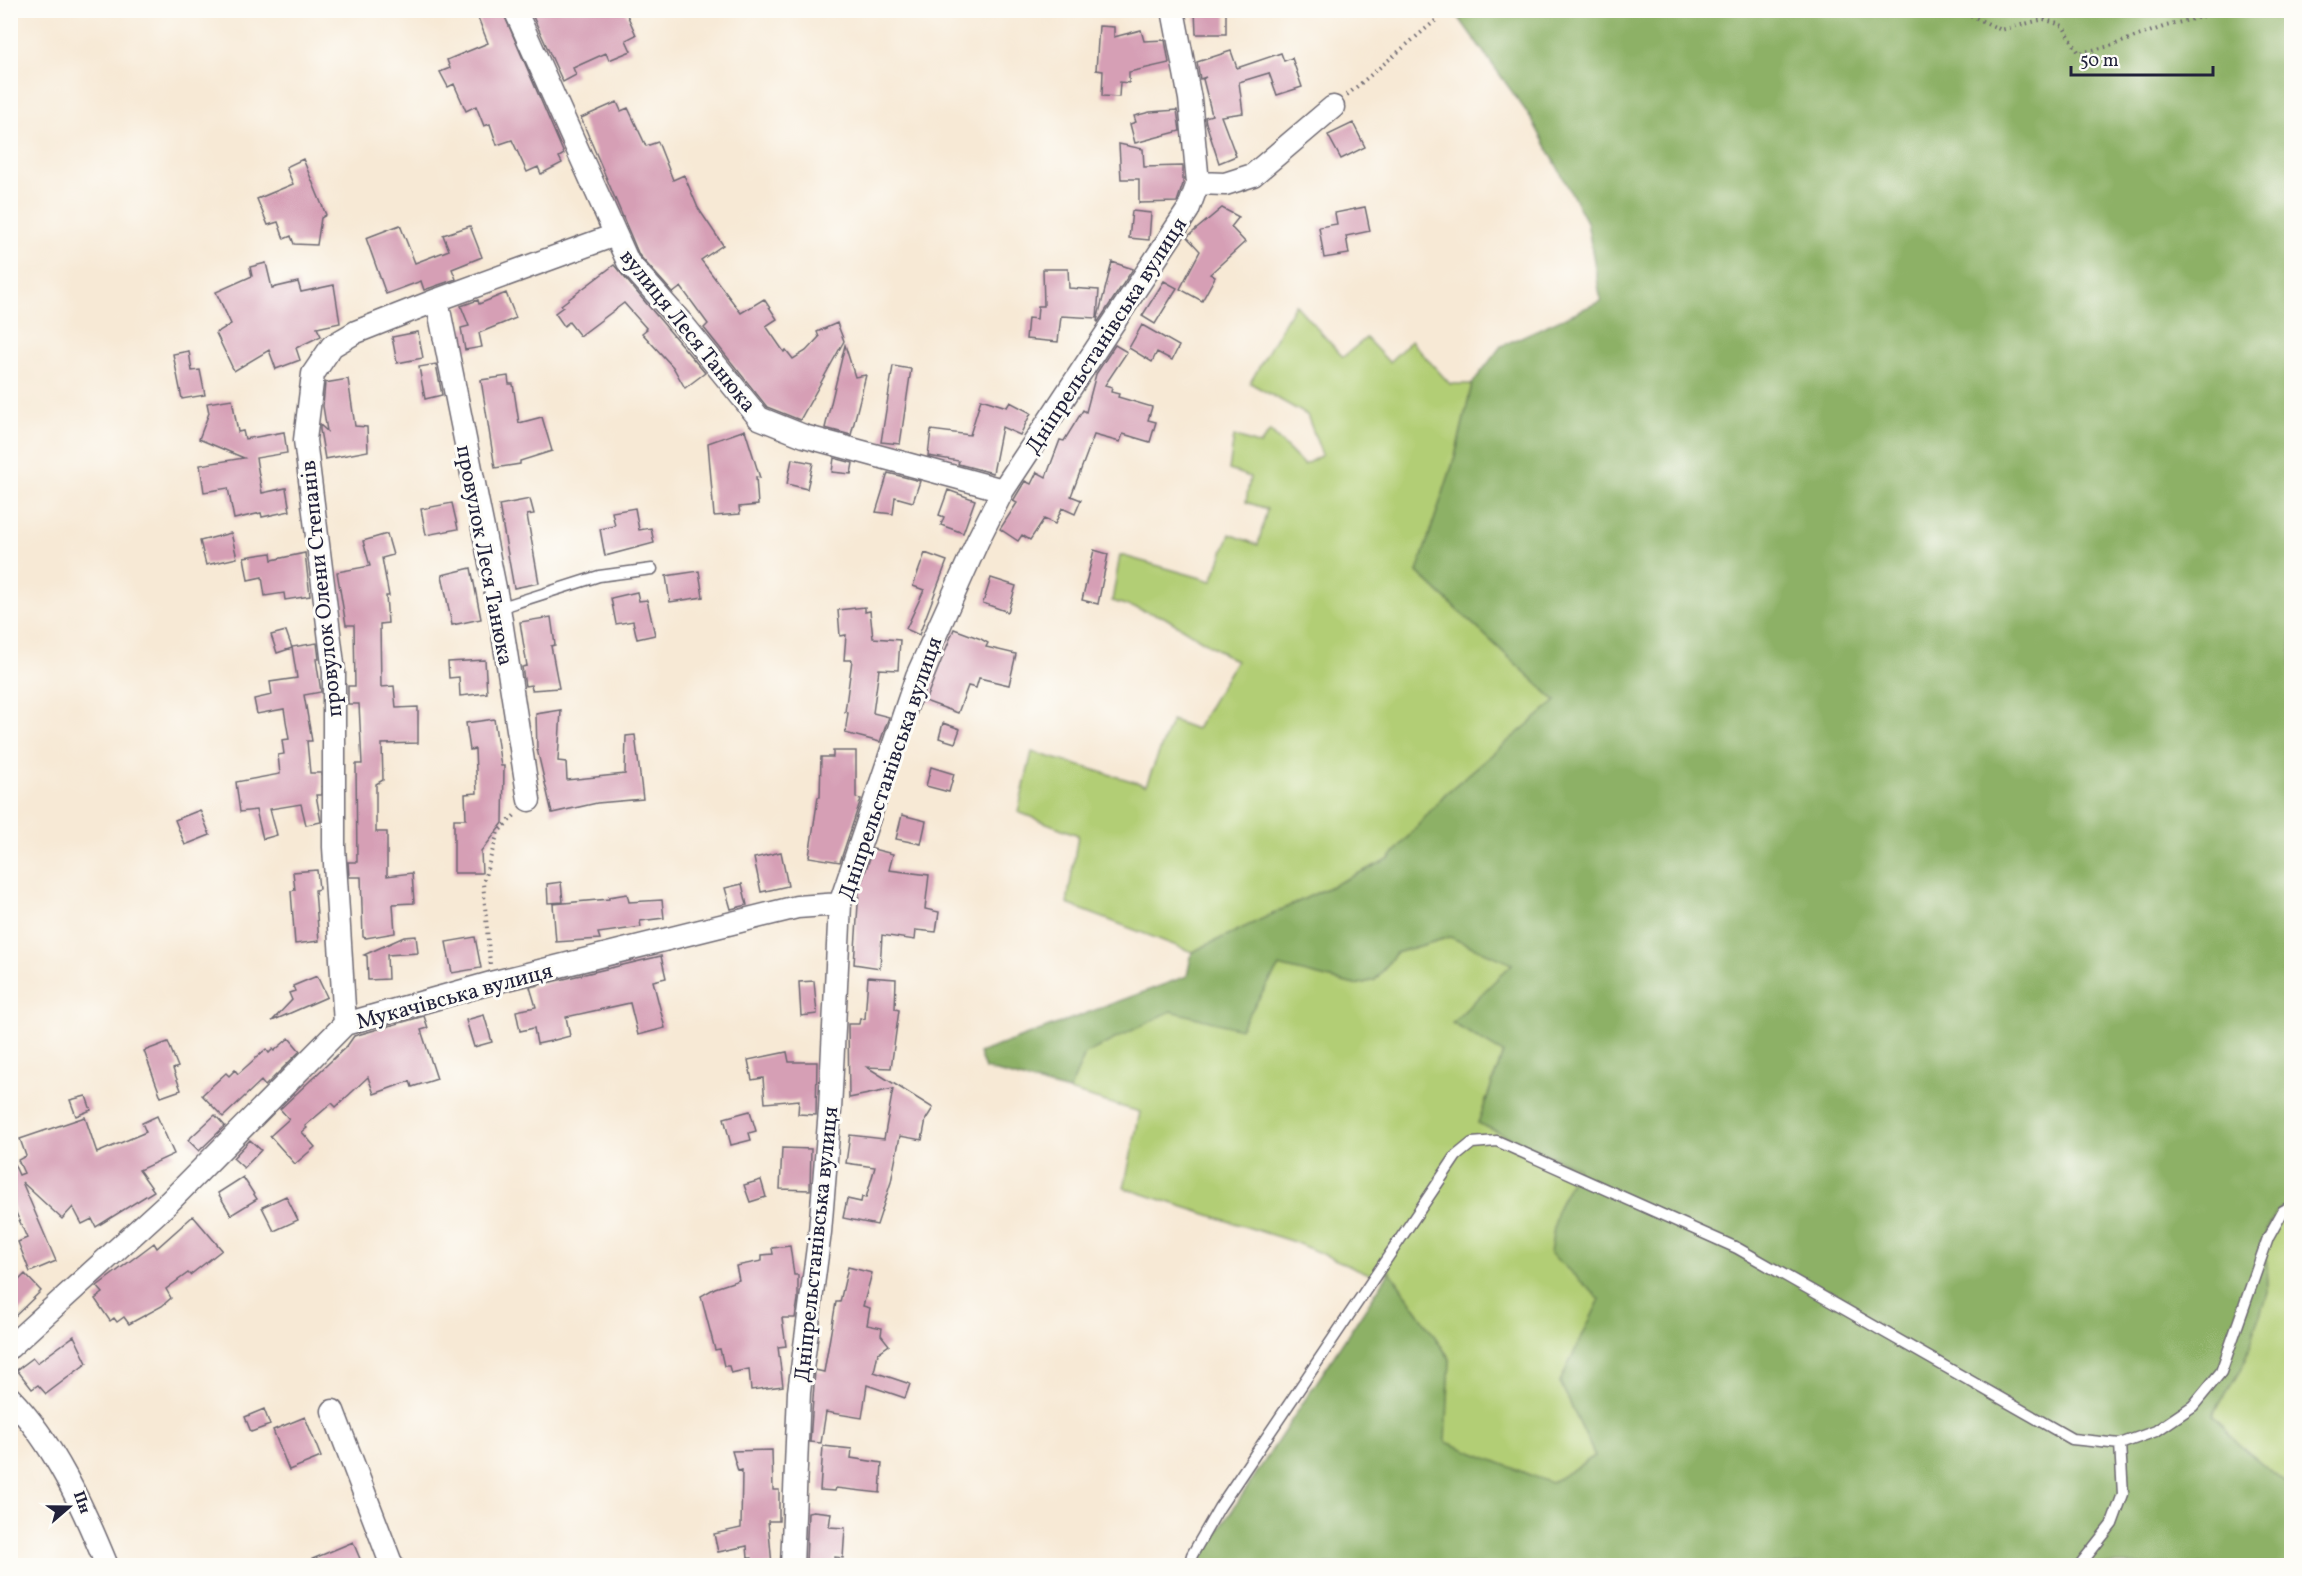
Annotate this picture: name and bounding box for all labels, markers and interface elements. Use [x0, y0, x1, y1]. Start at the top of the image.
scale bar [2071, 39, 2214, 77]
text: 50 m [2080, 49, 2119, 74]
street label: Дніпрельстанівська вулиця [1019, 212, 1196, 461]
street label: вулиця Леся Танюка [611, 243, 763, 420]
street label: провулок Леся Танюка [447, 443, 520, 668]
street label: провулок Олени Степанів [294, 459, 351, 719]
street label: Дніпрельстанівська вулиця [832, 633, 951, 905]
street label: Мукачівська вулиця [353, 956, 556, 1039]
street label: Дніпрельстанівська вулиця [788, 1105, 847, 1384]
north arrow [39, 1477, 99, 1537]
text: Пн [67, 1488, 95, 1517]

